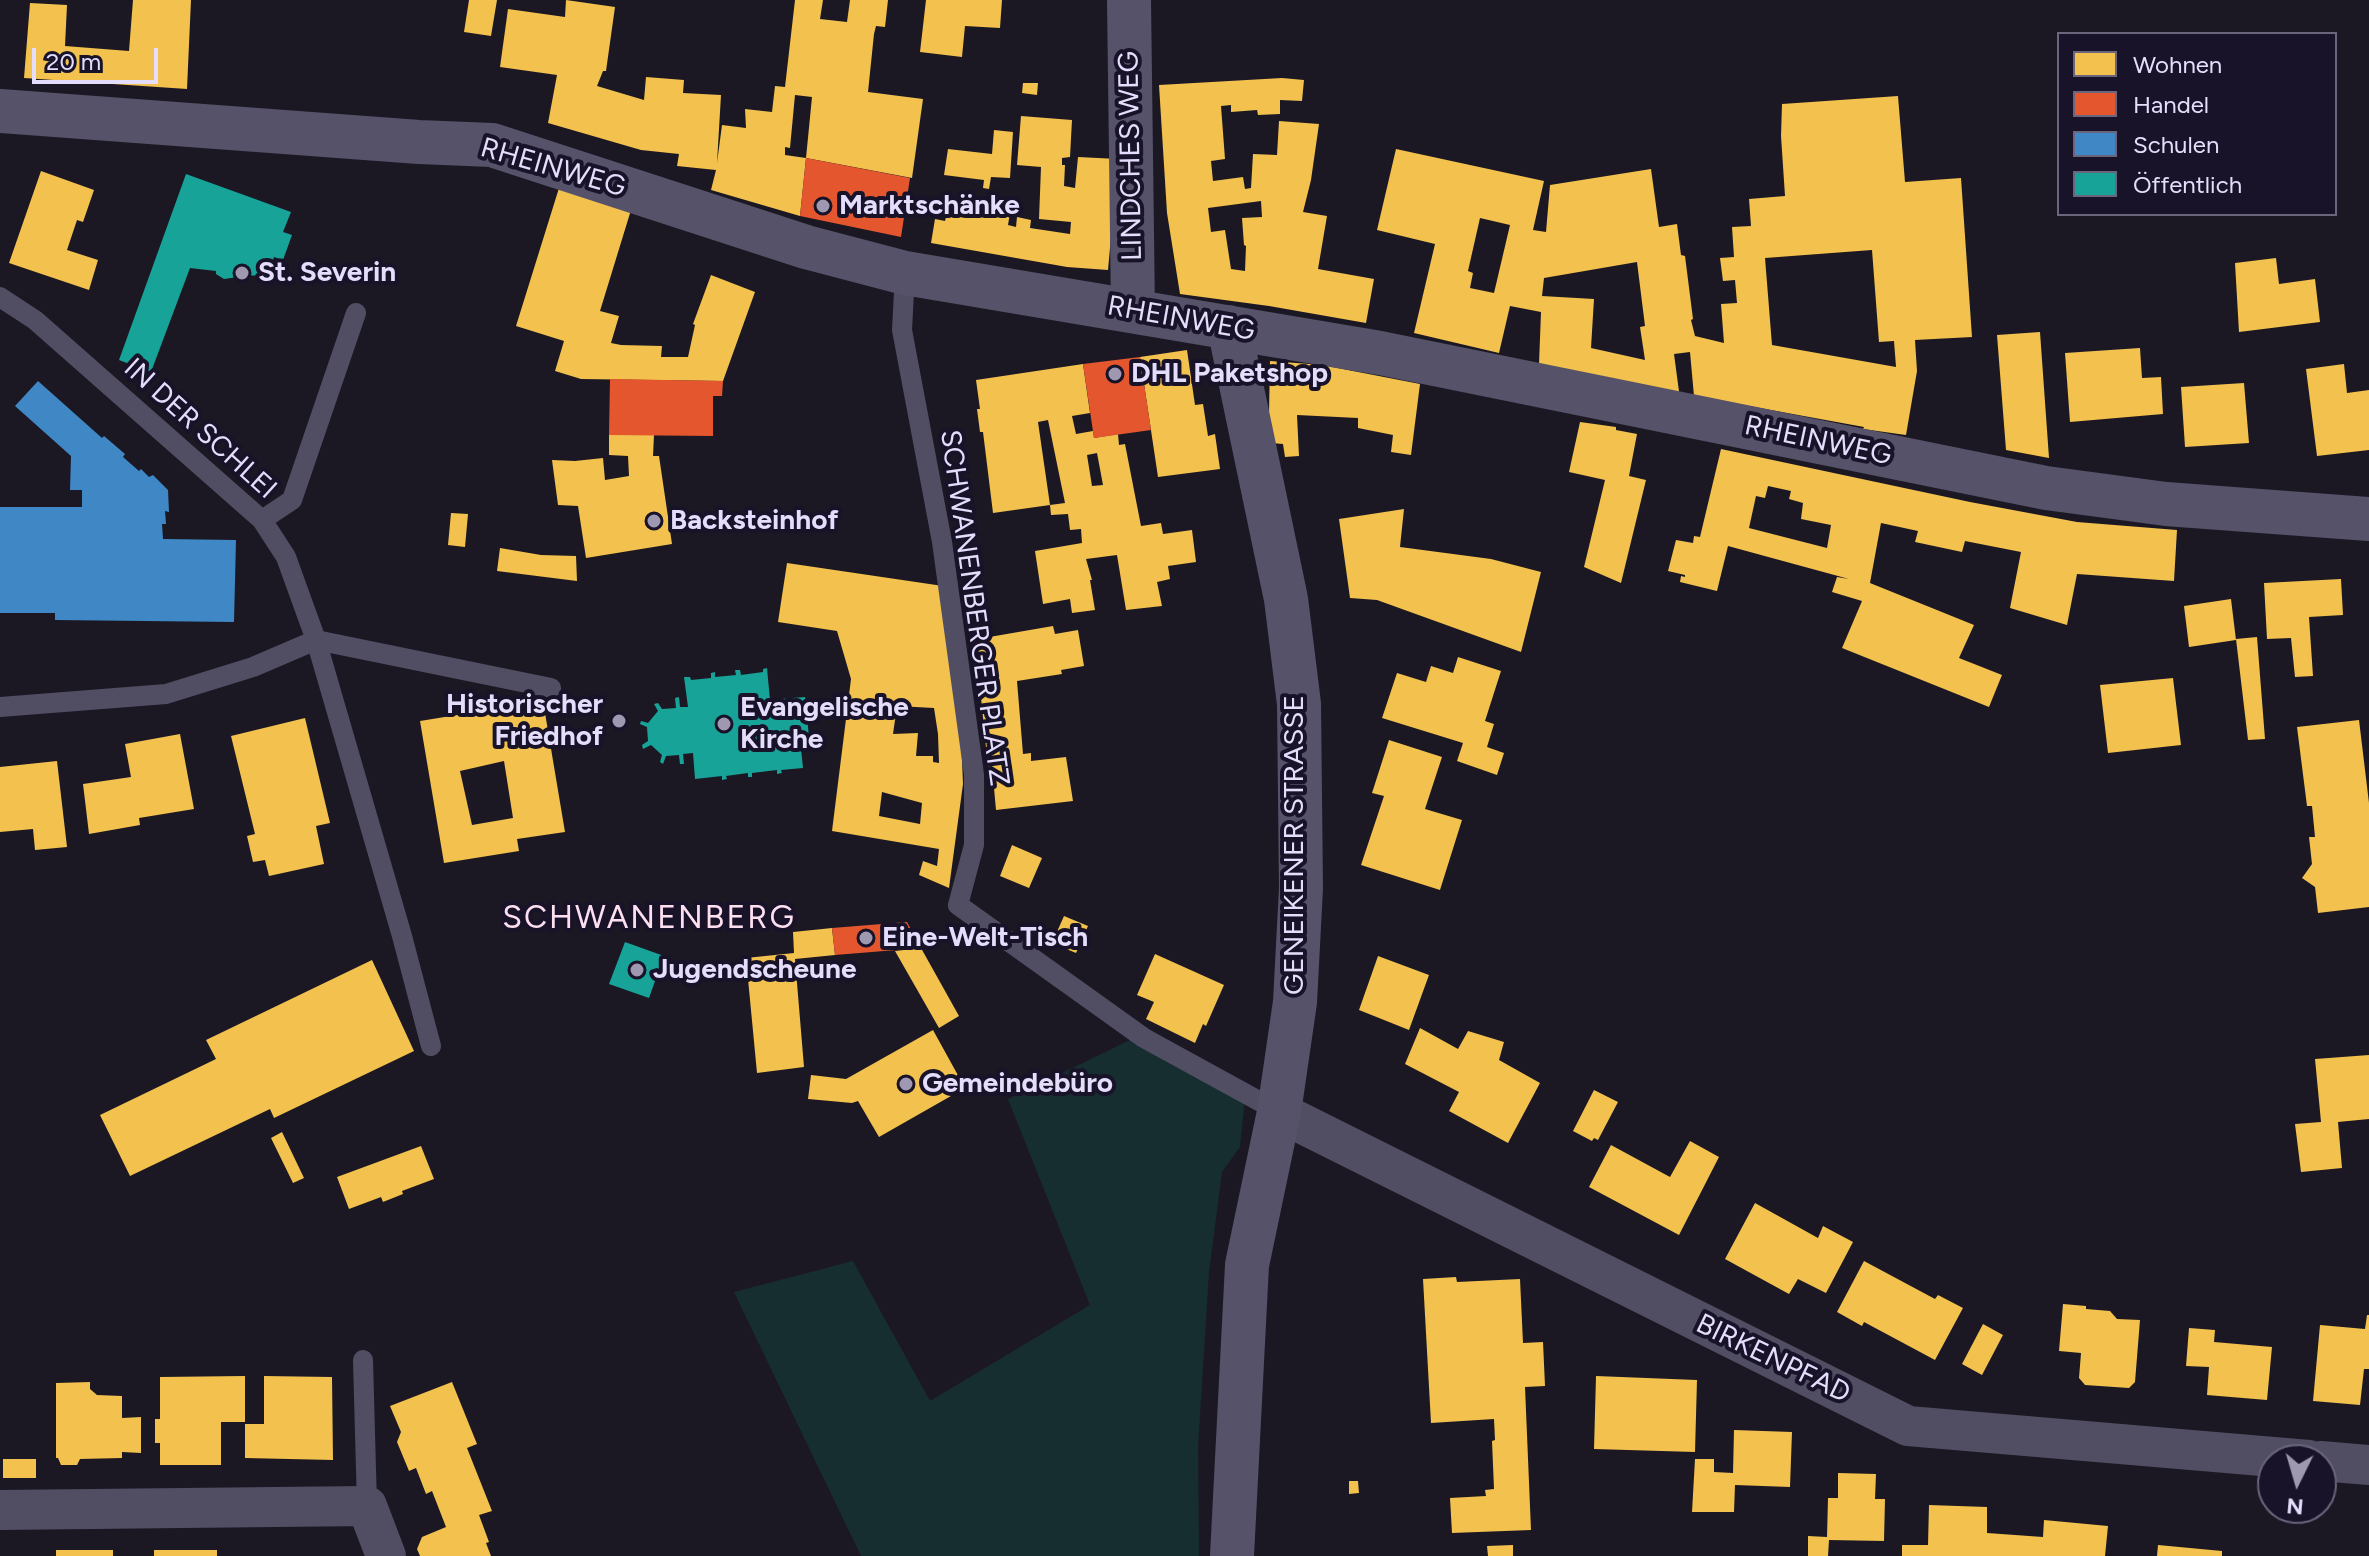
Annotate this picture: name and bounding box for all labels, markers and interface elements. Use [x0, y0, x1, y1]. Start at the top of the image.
scale bar [36, 32, 162, 82]
legend [2057, 32, 2337, 216]
text: 20 m [46, 47, 101, 76]
text: Wohnen [2133, 50, 2222, 79]
street label: LINDCHES WEG [1112, 51, 1150, 261]
text: Handel [2133, 90, 2209, 119]
text: Schulen [2133, 130, 2219, 159]
street label: RHEINWEG [477, 131, 629, 205]
text: Öffentlich [2133, 170, 2242, 199]
place label: Marktschänke [839, 189, 1020, 223]
marker: Marktschänke [814, 197, 832, 215]
place label: St. Severin [258, 256, 396, 290]
marker: St. Severin [233, 264, 251, 282]
street label: RHEINWEG [1105, 290, 1257, 348]
street label: IN DER SCHLEI [117, 352, 283, 506]
place label: DHL Paketshop [1131, 357, 1328, 391]
marker: DHL Paketshop [1106, 365, 1124, 383]
street label: RHEINWEG [1742, 409, 1894, 473]
street label: SCHWANENBERGER PLATZ [932, 428, 1016, 788]
place label: Backsteinhof [670, 504, 838, 538]
marker: Backsteinhof [645, 512, 663, 530]
place label: Historischer Friedhof [446, 688, 603, 754]
place label: Evangelische Kirche [740, 691, 909, 757]
street label: GENEIKENER STRASSE [1278, 695, 1312, 995]
marker: Historischer Friedhof [610, 712, 628, 730]
marker: Evangelische Kirche [715, 715, 733, 733]
district label: SCHWANENBERG [502, 900, 796, 938]
place label: Eine-Welt-Tisch [882, 921, 1088, 955]
marker: Eine-Welt-Tisch [857, 929, 875, 947]
place label: Jugendscheune [653, 953, 856, 987]
marker: Jugendscheune [628, 961, 646, 979]
place label: Gemeindebüro [922, 1067, 1113, 1101]
marker: Gemeindebüro [897, 1075, 915, 1093]
street label: BIRKENPFAD [1691, 1307, 1855, 1411]
north arrow [2257, 1444, 2337, 1524]
text: N [2285, 1492, 2305, 1521]

